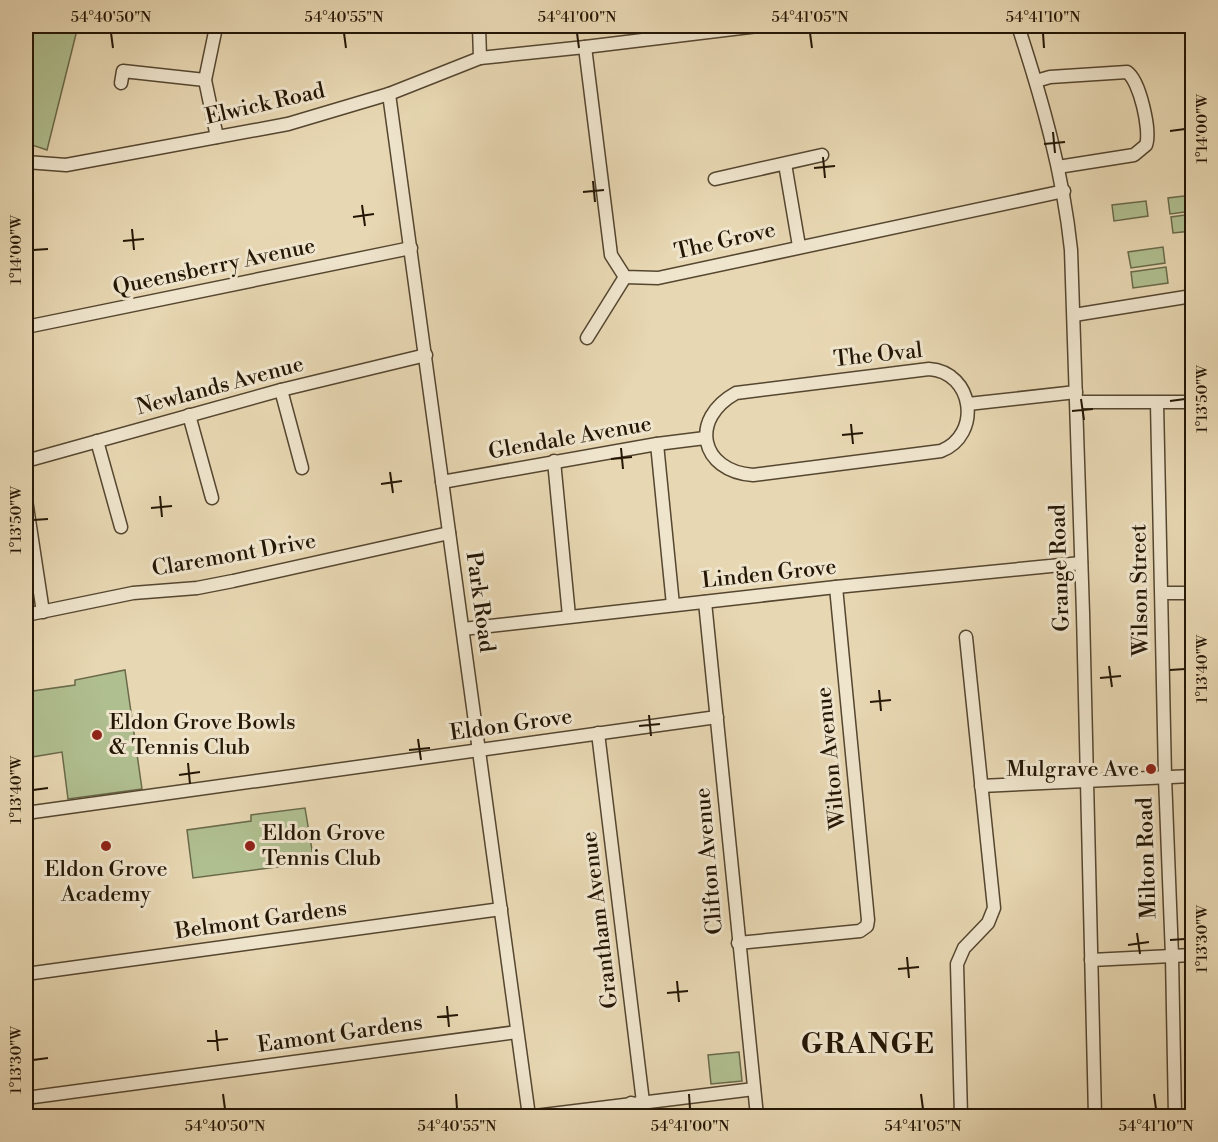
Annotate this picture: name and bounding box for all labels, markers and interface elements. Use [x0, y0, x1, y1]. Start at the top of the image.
text: 54°40'50"N [71, 8, 151, 27]
text: 54°40'55"N [305, 8, 383, 27]
text: 54°41'00"N [538, 8, 616, 27]
text: 54°41'05"N [772, 8, 848, 27]
text: 54°41'10"N [1006, 8, 1080, 27]
street label: Elwick Road [202, 77, 328, 131]
text: 1°14'00"W [1193, 94, 1212, 164]
text: 1°14'00"W [7, 215, 26, 285]
street label: The Grove [672, 216, 778, 266]
street label: Queensberry Avenue [110, 232, 318, 302]
street label: The Oval [832, 337, 924, 373]
street label: Newlands Avenue [133, 351, 307, 421]
text: 1°13'50"W [1193, 365, 1212, 433]
street label: Glendale Avenue [486, 410, 654, 466]
text: 1°13'50"W [7, 486, 26, 554]
street label: Grange Road [1044, 503, 1076, 632]
street label: Wilson Street [1125, 523, 1155, 657]
street label: Claremont Drive [150, 527, 318, 583]
street label: Park Road [460, 550, 500, 655]
street label: Linden Grove [700, 554, 838, 594]
text: 1°13'40"W [1193, 634, 1212, 703]
street label: Wilton Avenue [810, 685, 852, 832]
street label: Eldon Grove [448, 703, 574, 747]
place label: Eldon Grove Bowls & Tennis Club [109, 709, 296, 761]
marker: Eldon Grove Bowls & Tennis Club [90, 728, 104, 742]
text: 1°13'40"W [7, 755, 26, 824]
place label: Mulgrave Ave [1006, 756, 1139, 783]
marker: Mulgrave Ave [1144, 762, 1158, 776]
street label: Clifton Avenue [689, 786, 729, 936]
street label: Milton Road [1131, 796, 1163, 919]
place label: Eldon Grove Tennis Club [262, 820, 385, 872]
street label: Grantham Avenue [576, 830, 624, 1010]
marker: Eldon Grove Academy [99, 839, 113, 853]
marker: Eldon Grove Tennis Club [243, 839, 257, 853]
place label: Eldon Grove Academy [44, 856, 168, 908]
street label: Belmont Gardens [172, 895, 349, 946]
text: 1°13'30"W [1193, 905, 1212, 973]
street label: Eamont Gardens [256, 1009, 424, 1059]
text: 1°13'30"W [7, 1026, 26, 1094]
district label: GRANGE [801, 1027, 935, 1062]
text: 54°40'50"N [185, 1117, 265, 1136]
text: 54°40'55"N [418, 1117, 496, 1136]
text: 54°41'00"N [651, 1117, 729, 1136]
text: 54°41'05"N [885, 1117, 961, 1136]
text: 54°41'10"N [1119, 1117, 1193, 1136]

